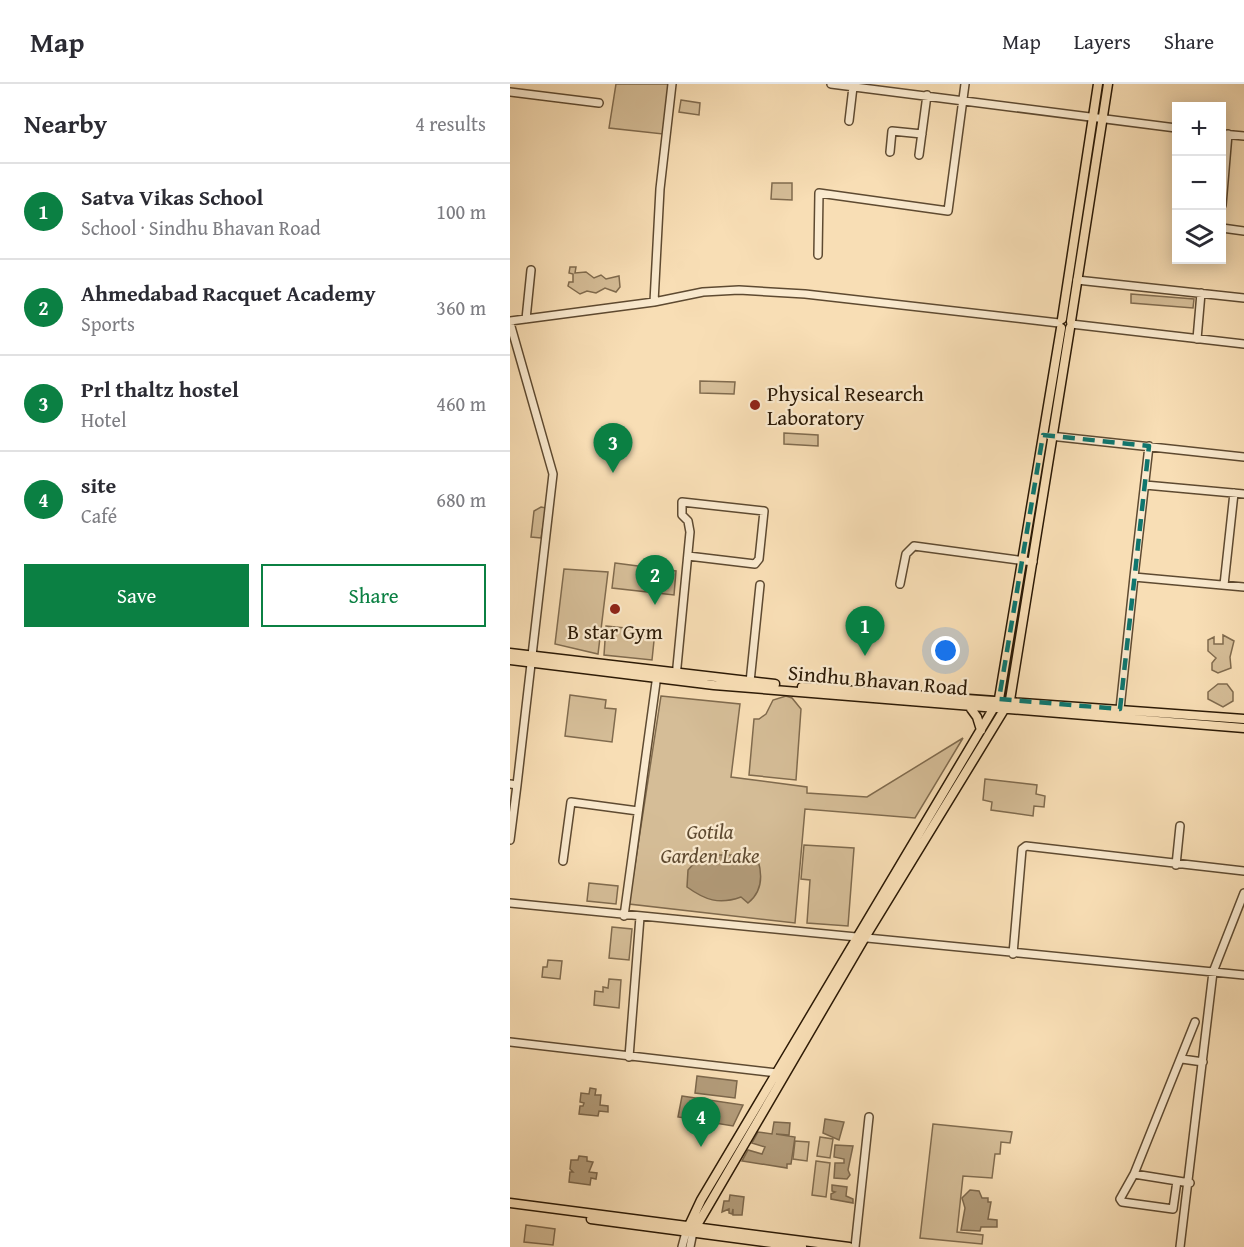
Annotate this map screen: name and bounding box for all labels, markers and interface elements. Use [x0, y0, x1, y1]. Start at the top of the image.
text: Map [30, 21, 84, 62]
text: Map [1002, 26, 1041, 57]
text: Layers [1074, 26, 1131, 57]
text: Share [1164, 26, 1214, 57]
map controls [1172, 102, 1226, 264]
button: + [1172, 102, 1226, 156]
text: Nearby [24, 104, 107, 143]
text: 4 results [415, 109, 486, 138]
button: − [1172, 156, 1226, 210]
text: Satva Vikas School [81, 181, 263, 213]
text: 1 [38, 197, 49, 226]
text: 100 m [436, 197, 486, 226]
button: layers [1172, 210, 1226, 264]
text: School · Sindhu Bhavan Road [81, 213, 321, 242]
text: Ahmedabad Racquet Academy [81, 277, 375, 309]
text: 2 [38, 293, 49, 322]
text: 360 m [436, 293, 486, 322]
text: Sports [81, 309, 135, 338]
text: Prl thaltz hostel [81, 373, 239, 405]
place label: Physical Research Laboratory [767, 378, 924, 433]
text: 3 [38, 389, 49, 418]
text: 460 m [436, 389, 486, 418]
marker: Physical Research Laboratory [748, 398, 762, 412]
text: Hotel [81, 405, 127, 434]
pin: 3 [594, 424, 632, 473]
text: site [81, 469, 116, 501]
text: 4 [38, 485, 49, 514]
text: 680 m [436, 485, 486, 514]
text: Café [81, 501, 117, 530]
pin: 2 [636, 556, 674, 605]
button: Save [24, 564, 249, 627]
button: Share [261, 564, 486, 627]
marker: B star Gym [608, 602, 622, 616]
pin: 1 [846, 606, 884, 656]
place label: B star Gym [567, 616, 663, 647]
your location [931, 636, 960, 665]
street label: Sindhu Bhavan Road [787, 657, 970, 703]
park label: Gotila Garden Lake [661, 816, 759, 871]
pin: 4 [682, 1098, 720, 1147]

